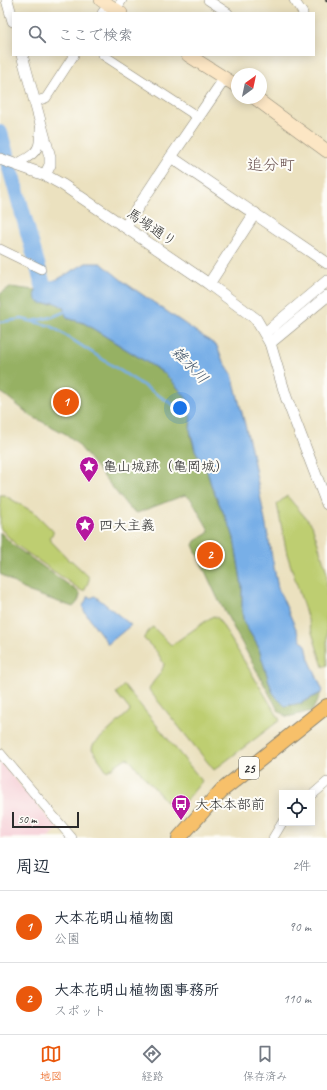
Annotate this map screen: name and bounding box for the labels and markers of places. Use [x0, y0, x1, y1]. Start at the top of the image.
pin: 1 [53, 387, 79, 417]
place icon: 亀山城跡（亀岡城） [78, 455, 100, 483]
place label: 亀山城跡（亀岡城） [103, 458, 229, 475]
place icon: 四大主義 [74, 514, 96, 542]
place label: 四大主義 [99, 517, 155, 534]
pin: 2 [197, 540, 223, 570]
bus stop icon: 大本本部前 [170, 793, 192, 821]
place label: 大本本部前 [195, 796, 265, 813]

